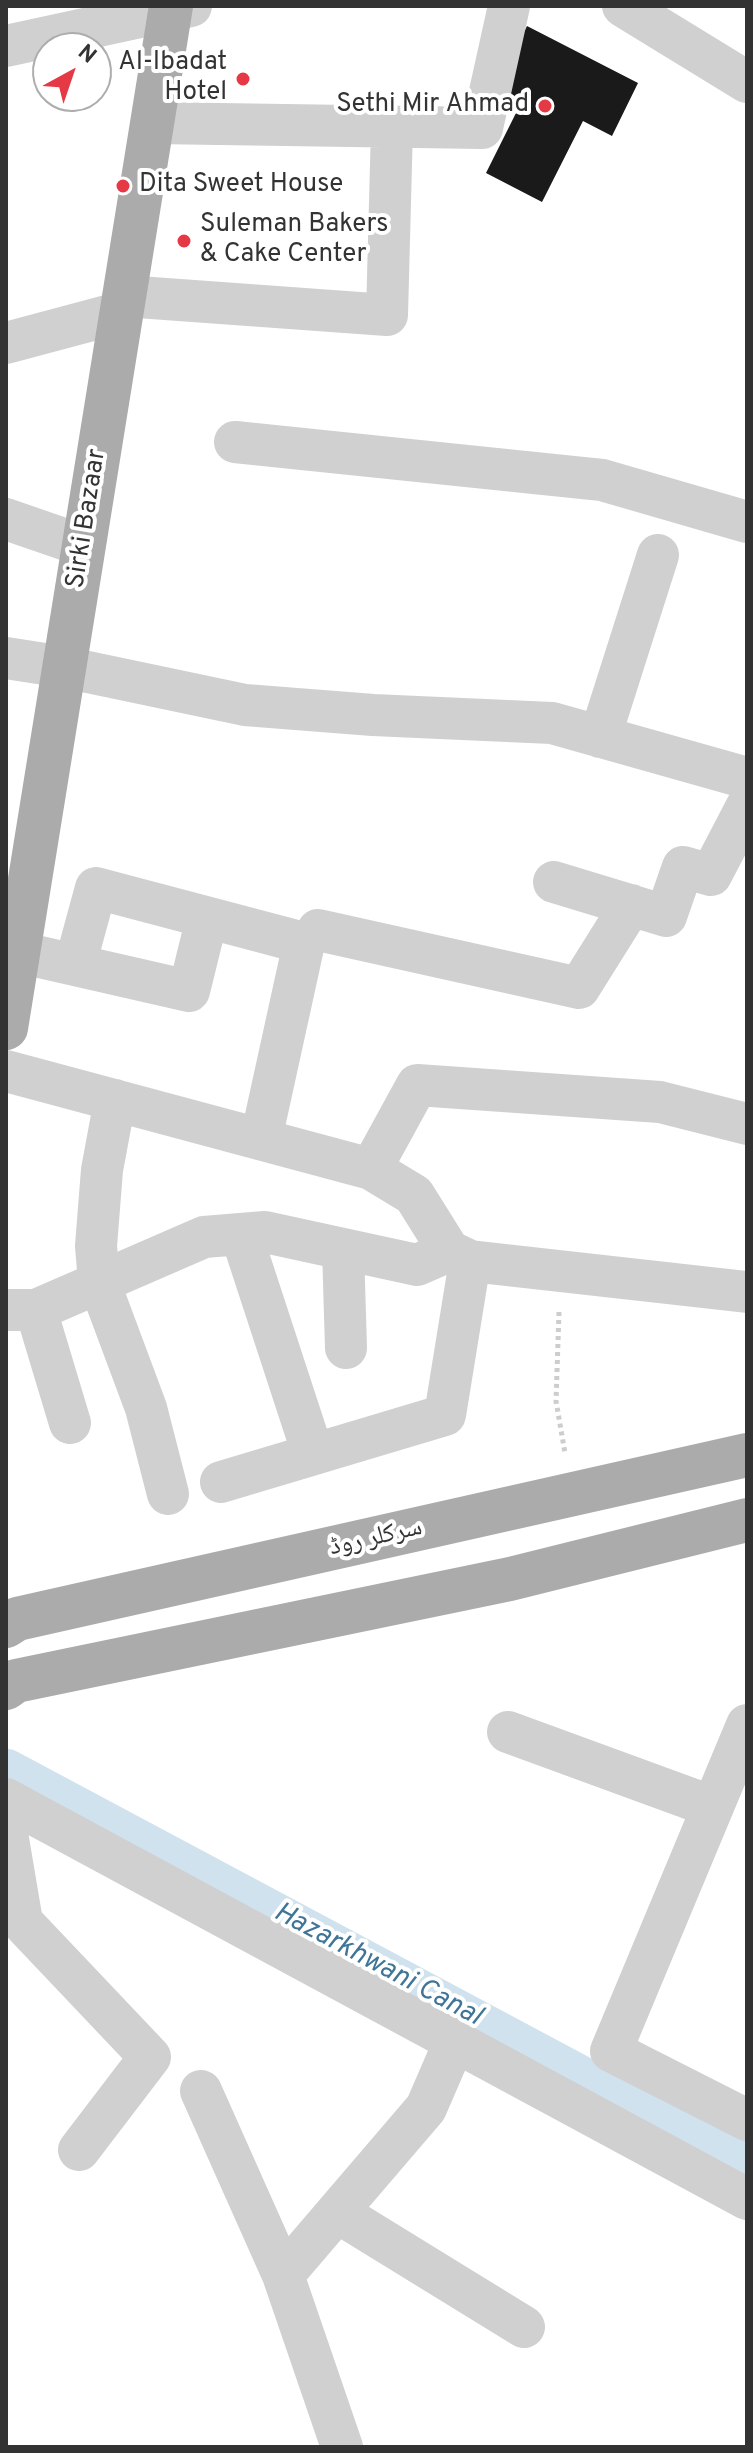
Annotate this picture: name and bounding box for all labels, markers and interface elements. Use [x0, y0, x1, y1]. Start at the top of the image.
north arrow [32, 32, 112, 112]
text: N [72, 39, 101, 70]
place label: Al-Ibadat Hotel [118, 48, 227, 110]
marker: Al-Ibadat Hotel [234, 70, 252, 88]
place label: Sethi Mir Ahmad [336, 90, 529, 122]
marker: Sethi Mir Ahmad [536, 97, 554, 115]
place label: Dita Sweet House [139, 170, 343, 202]
marker: Dita Sweet House [114, 177, 132, 195]
place label: Suleman Bakers & Cake Center [200, 210, 388, 272]
marker: Suleman Bakers & Cake Center [175, 232, 193, 250]
street label: Sirki Bazaar [62, 447, 114, 591]
street label: سرکلر روڈ [327, 1513, 425, 1565]
water label: Hazarkhwani Canal [267, 1897, 487, 2035]

